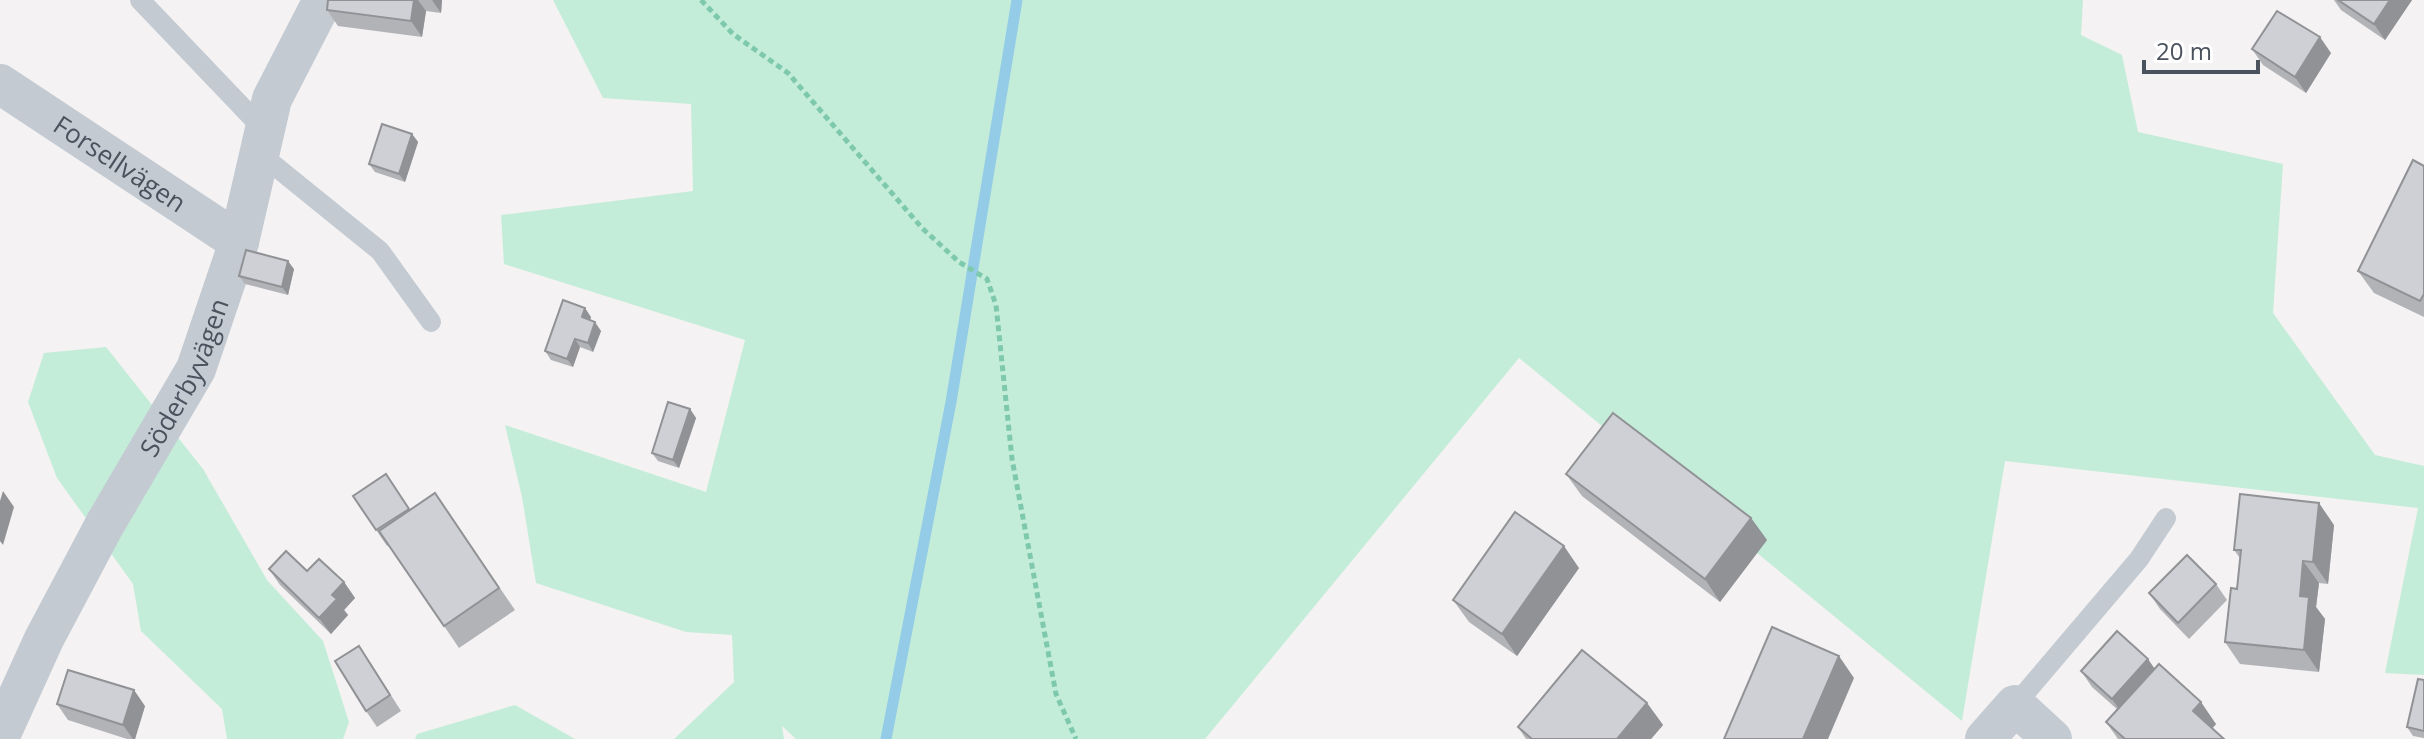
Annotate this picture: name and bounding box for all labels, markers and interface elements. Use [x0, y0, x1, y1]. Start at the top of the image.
scale bar [2144, 24, 2258, 74]
text: 20 m [2156, 34, 2212, 67]
street label: Forsellvägen [47, 106, 193, 220]
street label: Söderbyvägen [131, 293, 237, 463]

